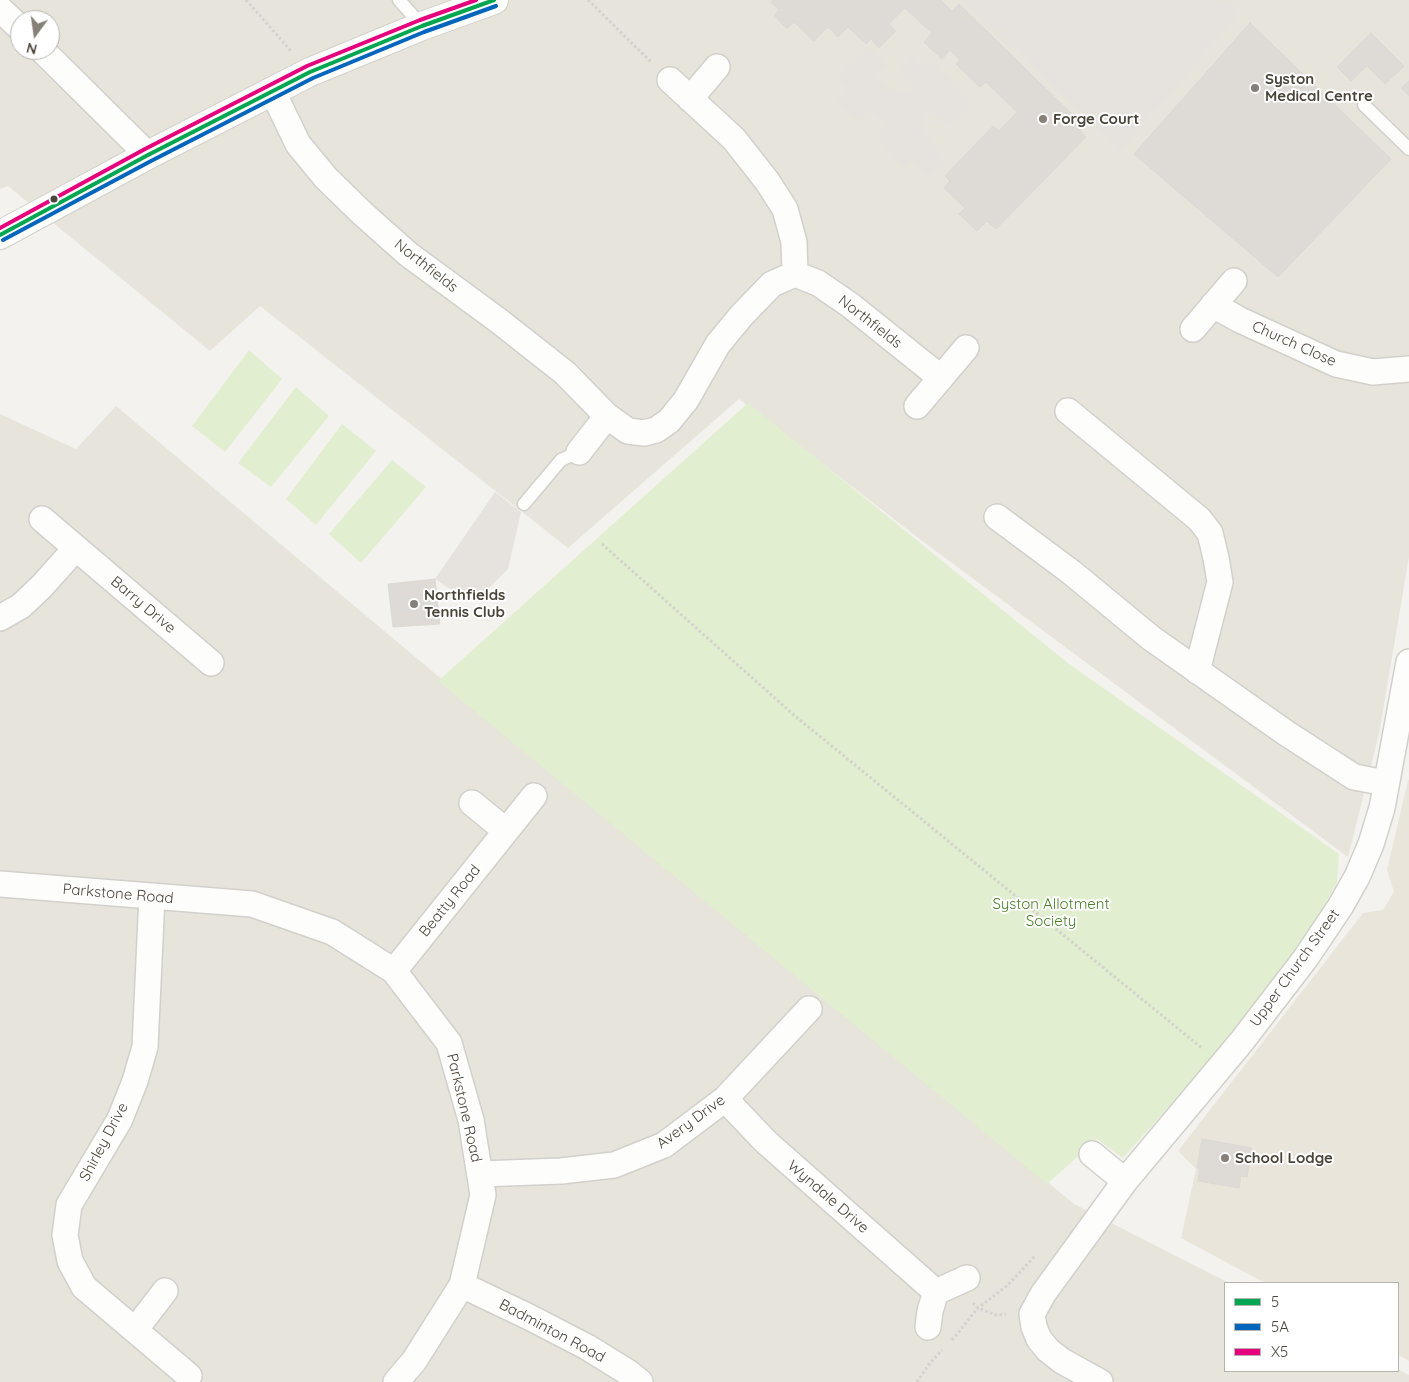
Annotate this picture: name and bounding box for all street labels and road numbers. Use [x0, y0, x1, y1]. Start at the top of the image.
street label: Northfields [391, 236, 461, 296]
street label: Northfields [835, 292, 905, 352]
street label: Church Close [1249, 317, 1339, 371]
street label: Barry Drive [107, 573, 179, 637]
street label: Beatty Road [416, 861, 484, 941]
street label: Parkstone Road [62, 880, 174, 908]
street label: Upper Church Street [1246, 906, 1344, 1030]
street label: Parkstone Road [443, 1052, 485, 1164]
street label: Avery Drive [653, 1091, 729, 1153]
street label: Shirley Drive [76, 1100, 132, 1184]
street label: Wyndale Drive [784, 1157, 872, 1237]
street label: Badminton Road [496, 1295, 608, 1367]

